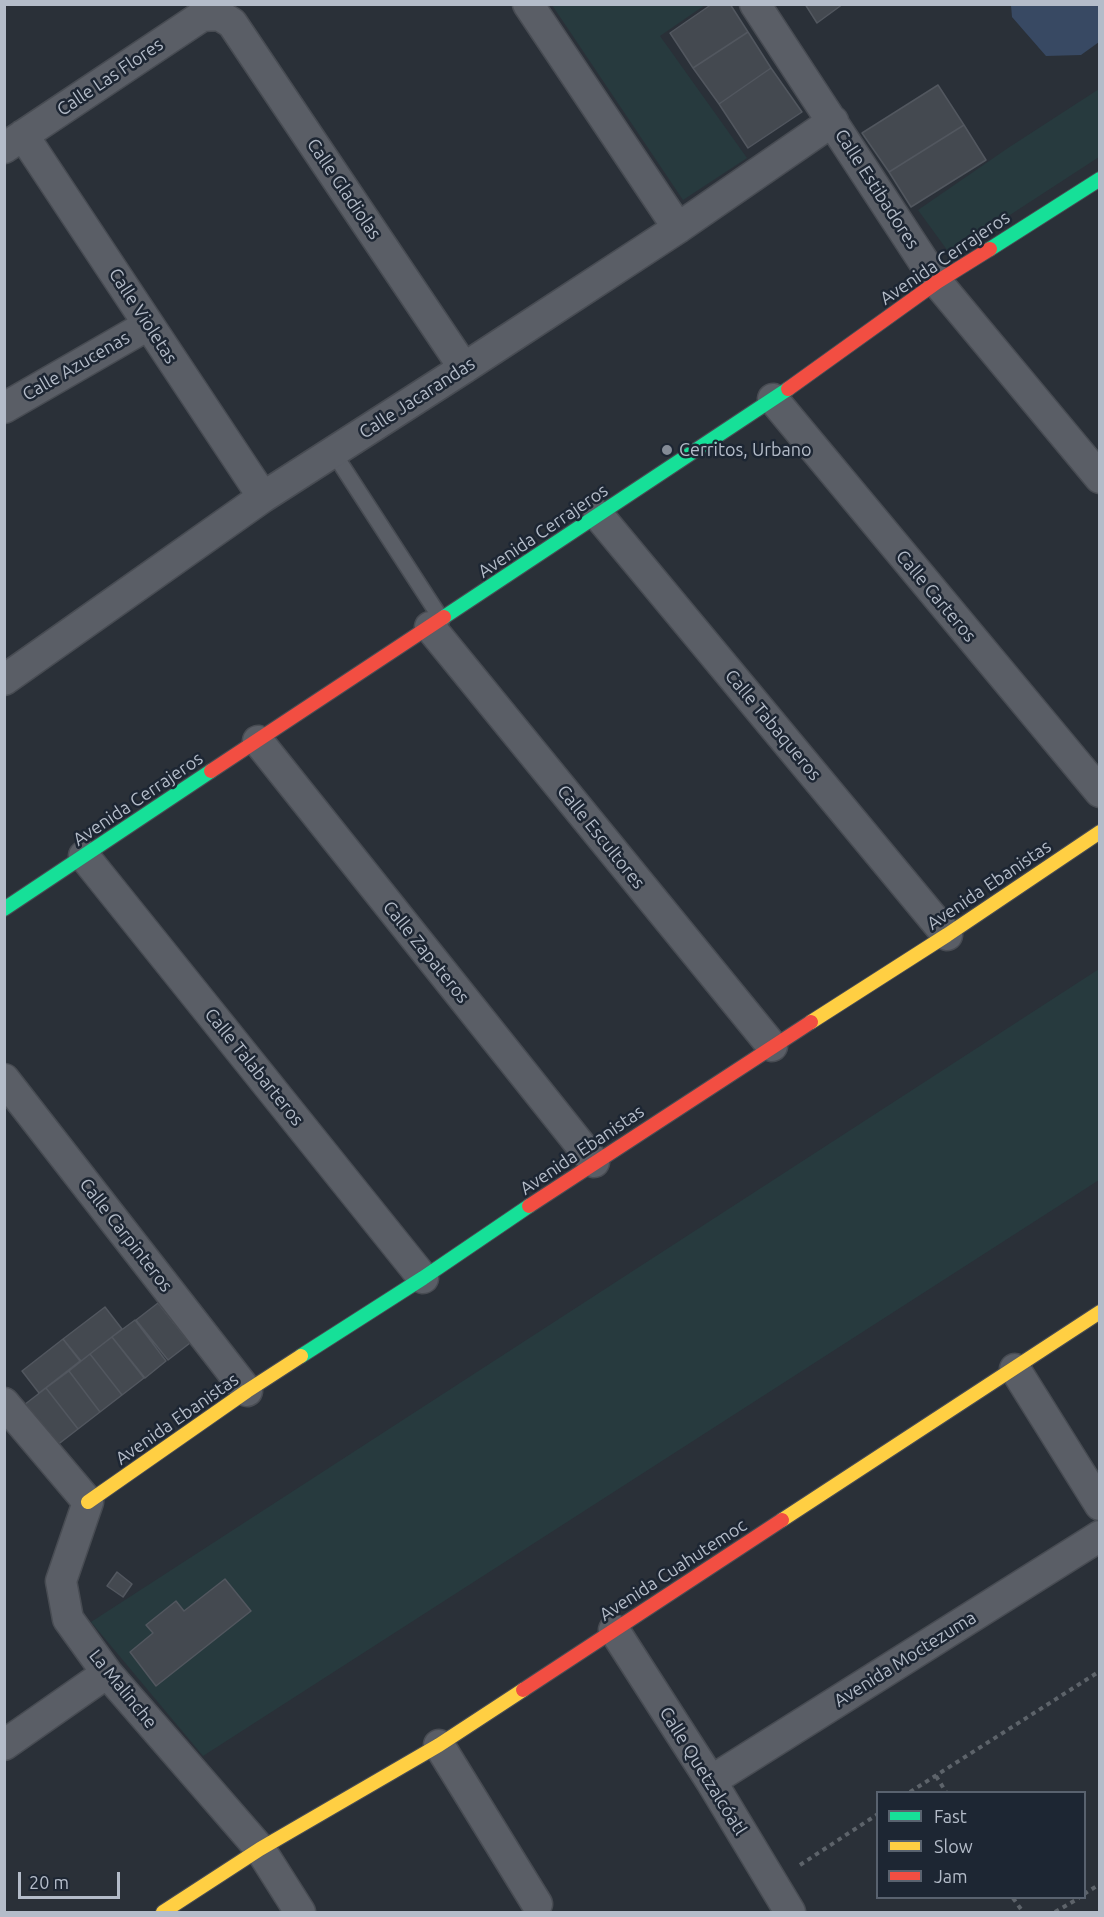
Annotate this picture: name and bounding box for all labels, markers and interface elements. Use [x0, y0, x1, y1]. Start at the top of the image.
street label: Calle Las Flores [53, 34, 167, 120]
street label: Calle Estibadores [830, 125, 924, 253]
street label: Calle Gladiolas [302, 134, 386, 244]
street label: Avenida Cerrajeros [876, 207, 1014, 309]
street label: Calle Violetas [104, 264, 182, 368]
street label: Calle Azucenas [19, 327, 133, 405]
street label: Calle Jacarandas [355, 353, 479, 443]
place label: Cerritos, Urbano [679, 439, 812, 461]
marker: Cerritos, Urbano [660, 443, 674, 457]
street label: Avenida Cerrajeros [474, 480, 612, 582]
street label: Calle Carteros [891, 546, 981, 646]
street label: Calle Tabaqueros [720, 665, 826, 785]
street label: Avenida Cerrajeros [69, 748, 207, 850]
street label: Calle Escultores [553, 781, 649, 893]
street label: Avenida Ebanistas [923, 835, 1055, 935]
street label: Calle Zapateros [378, 897, 474, 1007]
street label: Calle Talabarteros [200, 1004, 308, 1130]
street label: Avenida Ebanistas [516, 1100, 648, 1200]
street label: Calle Carpinteros [75, 1174, 177, 1296]
street label: Avenida Ebanistas [111, 1369, 243, 1469]
street label: Avenida Cuahutemoc [595, 1514, 751, 1626]
street label: Avenida Moctezuma [830, 1607, 980, 1711]
street label: La Malinche [85, 1645, 161, 1733]
street label: Calle Quetzalcóatl [655, 1703, 751, 1839]
legend [876, 1791, 1086, 1899]
text: Fast [934, 1806, 967, 1826]
text: Slow [934, 1836, 973, 1856]
scale bar [21, 1860, 123, 1898]
text: Jam [934, 1866, 968, 1886]
text: 20 m [29, 1872, 69, 1892]

